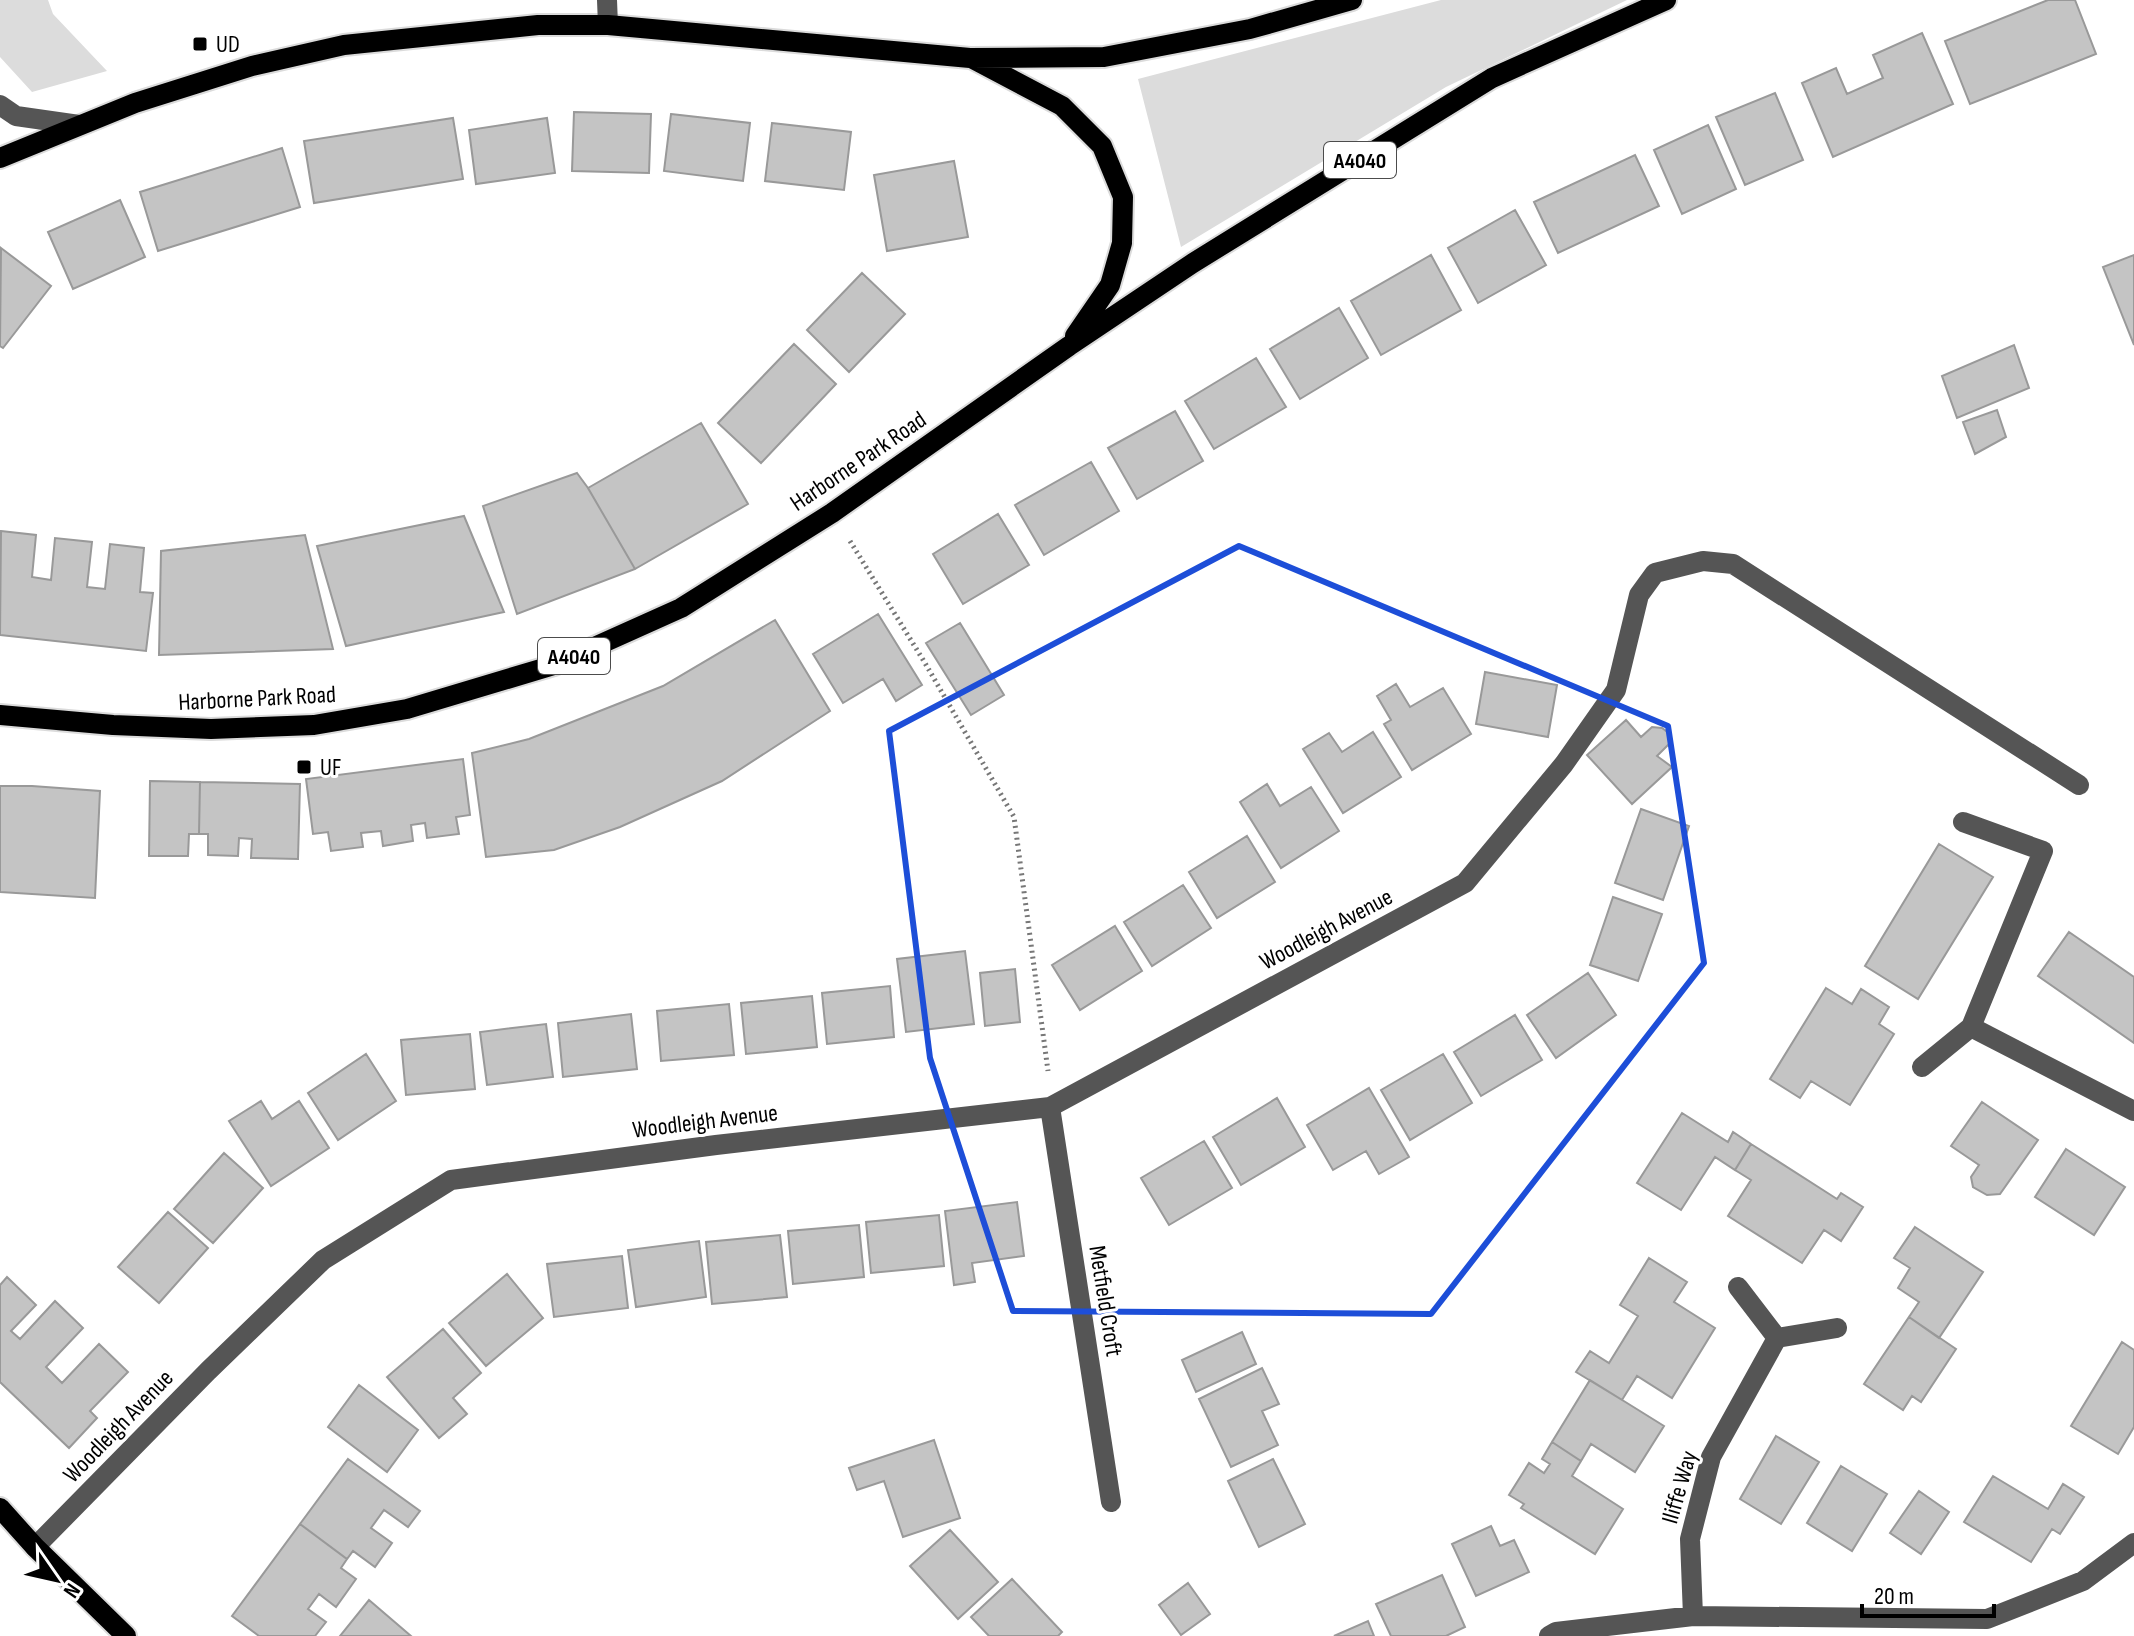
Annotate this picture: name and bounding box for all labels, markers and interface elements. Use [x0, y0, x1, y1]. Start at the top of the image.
place label: UD [216, 30, 240, 59]
marker: UD [191, 35, 209, 53]
road number: A4040 [1324, 142, 1396, 178]
street label: Harborne Park Road [785, 405, 932, 518]
road number: A4040 [538, 638, 610, 674]
street label: Harborne Park Road [177, 680, 337, 717]
place label: UF [320, 753, 341, 782]
marker: UF [295, 758, 313, 776]
street label: Woodleigh Avenue [1255, 882, 1398, 977]
street label: Woodleigh Avenue [631, 1098, 779, 1145]
street label: Metfield Croft [1082, 1244, 1129, 1359]
street label: Woodleigh Avenue [57, 1364, 180, 1489]
street label: Iliffe Way [1655, 1447, 1704, 1527]
north arrow [16, 1540, 96, 1620]
scale bar [1862, 1568, 1994, 1618]
text: N [57, 1578, 86, 1603]
text: 20 m [1874, 1582, 1914, 1611]

